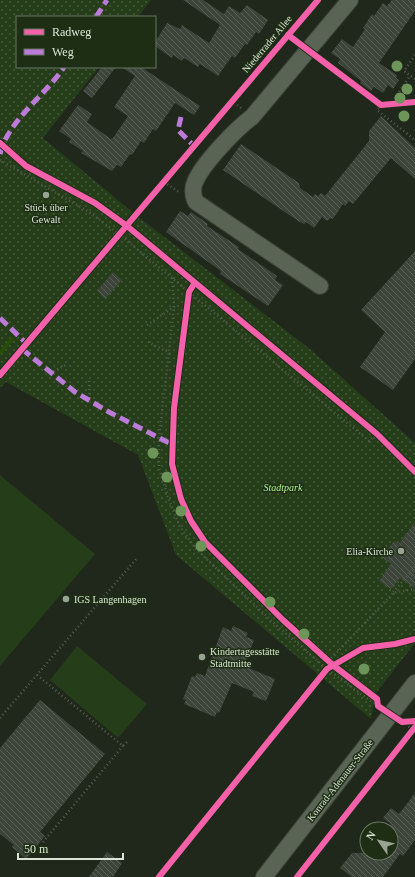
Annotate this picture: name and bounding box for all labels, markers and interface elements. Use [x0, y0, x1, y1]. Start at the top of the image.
street label: Niederrader Allee [240, 13, 295, 75]
legend [16, 16, 156, 68]
text: Radweg [52, 25, 91, 39]
text: Weg [52, 45, 74, 59]
marker: Stück über Gewalt [41, 190, 51, 200]
place label: Stück über Gewalt [24, 202, 68, 225]
park label: Stadtpark [264, 482, 303, 493]
place label: Elia-Kirche [346, 546, 394, 557]
marker: Elia-Kirche [396, 546, 406, 556]
marker: IGS Langenhagen [61, 594, 71, 604]
place label: IGS Langenhagen [74, 594, 146, 605]
place label: Kindertagesstätte Stadtmitte [210, 646, 280, 669]
marker: Kindertagesstätte Stadtmitte [197, 652, 207, 662]
street label: Konrad-Adenauer-Straße [305, 736, 376, 823]
north arrow [359, 821, 399, 861]
text: N [364, 829, 378, 842]
scale bar [18, 835, 123, 861]
text: 50 m [24, 842, 49, 856]

